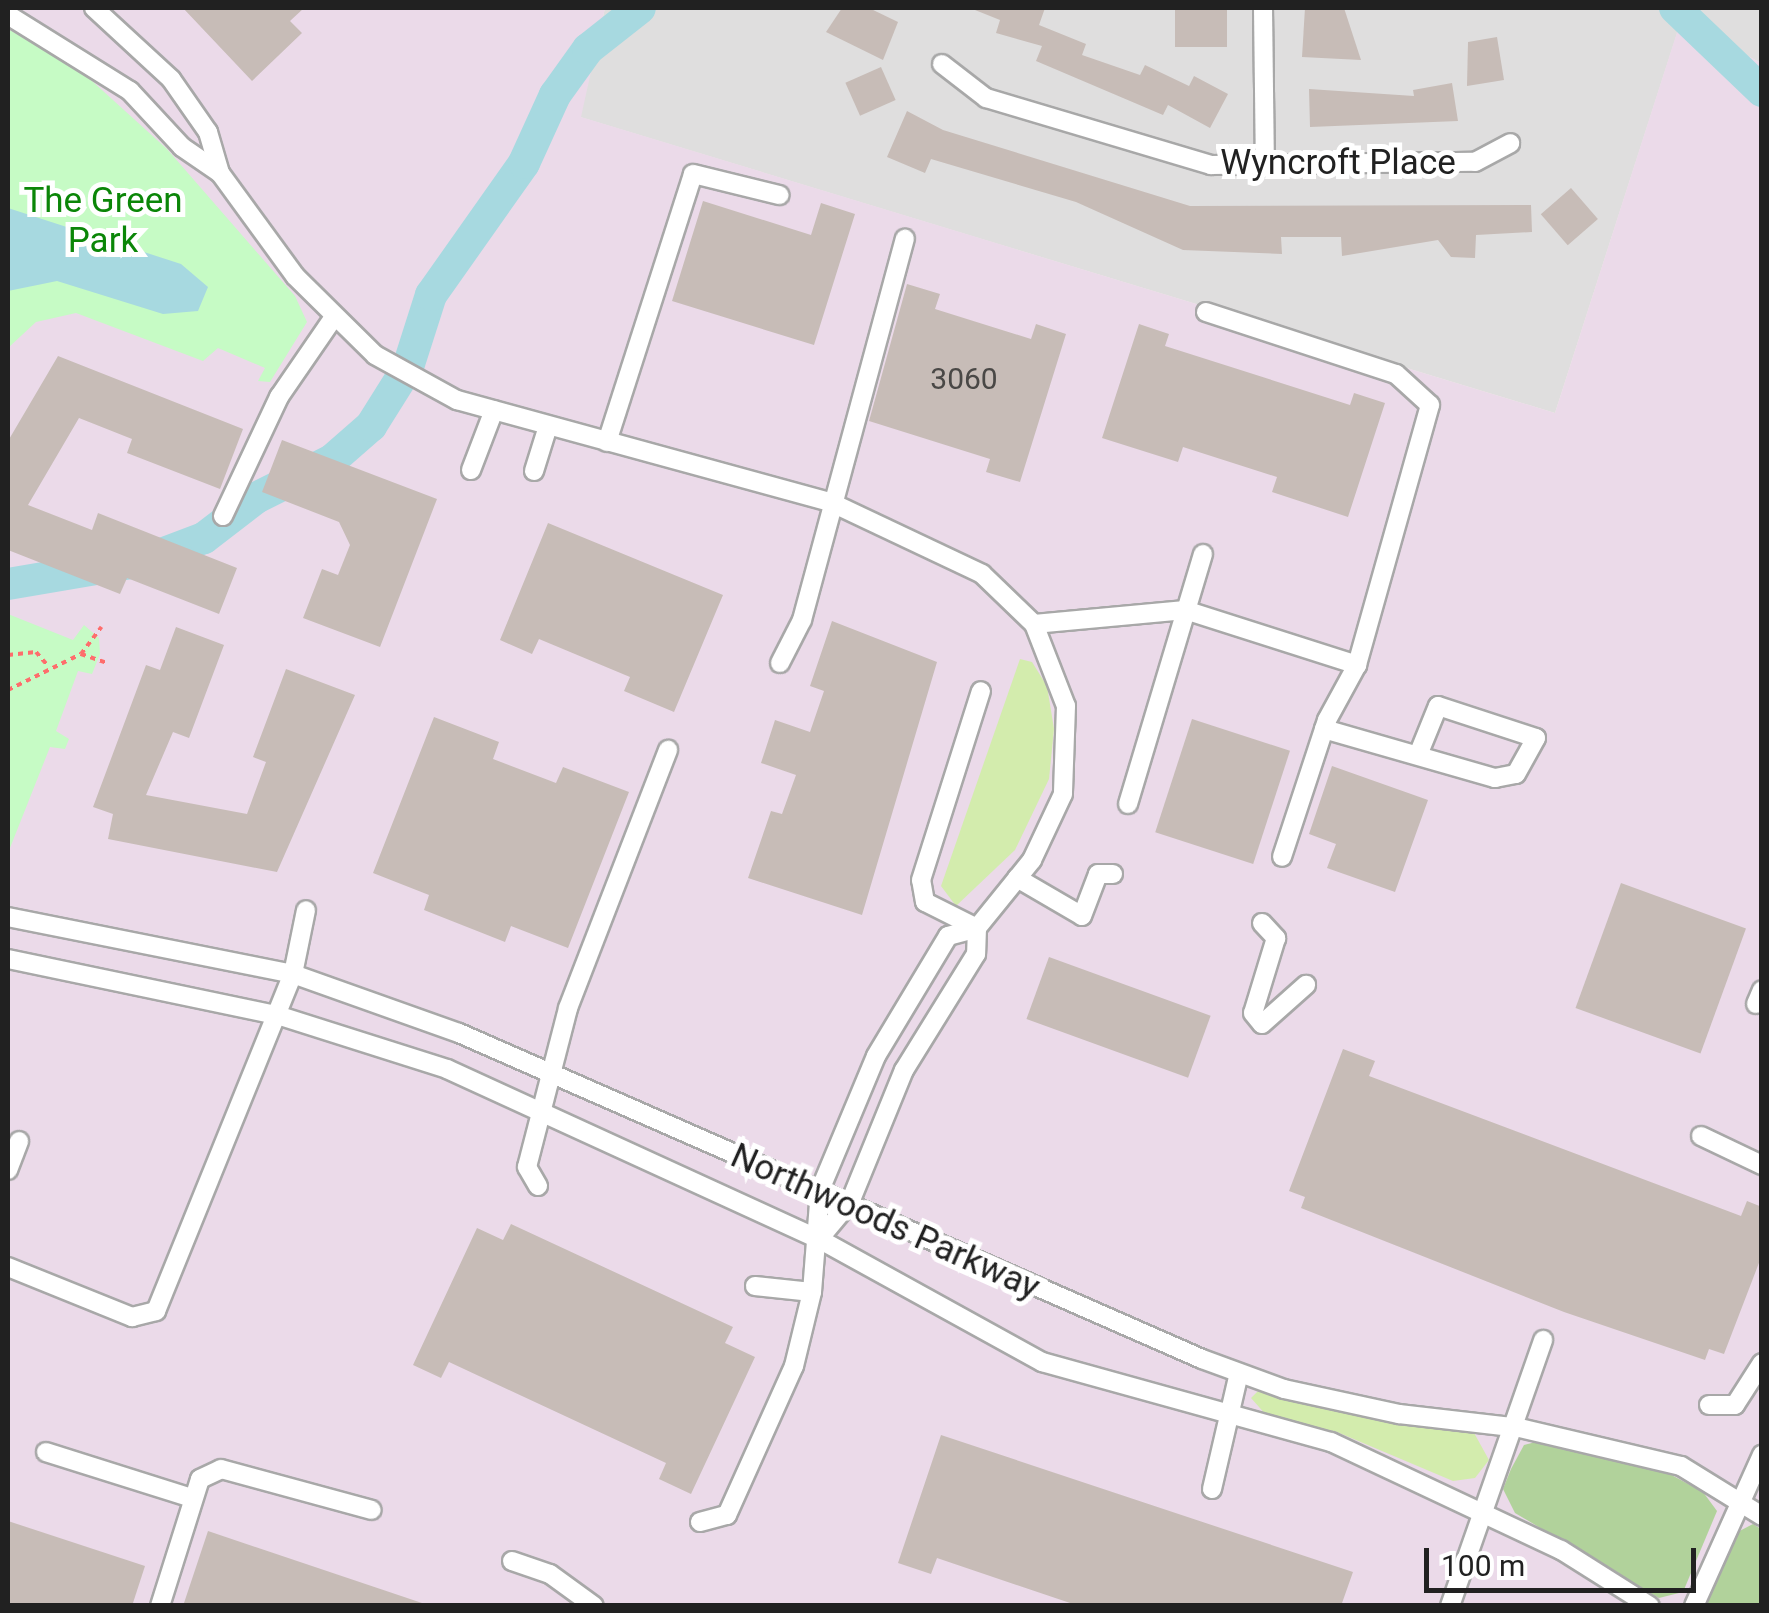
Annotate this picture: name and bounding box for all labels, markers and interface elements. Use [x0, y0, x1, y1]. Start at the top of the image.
street label: Wyncroft Place [1220, 142, 1456, 184]
park label: The Green Park [23, 180, 183, 262]
house number: 3060 [930, 361, 998, 397]
street label: Northwoods Parkway [724, 1135, 1046, 1309]
scale bar [1429, 1528, 1702, 1590]
text: 100 m [1441, 1548, 1525, 1583]

